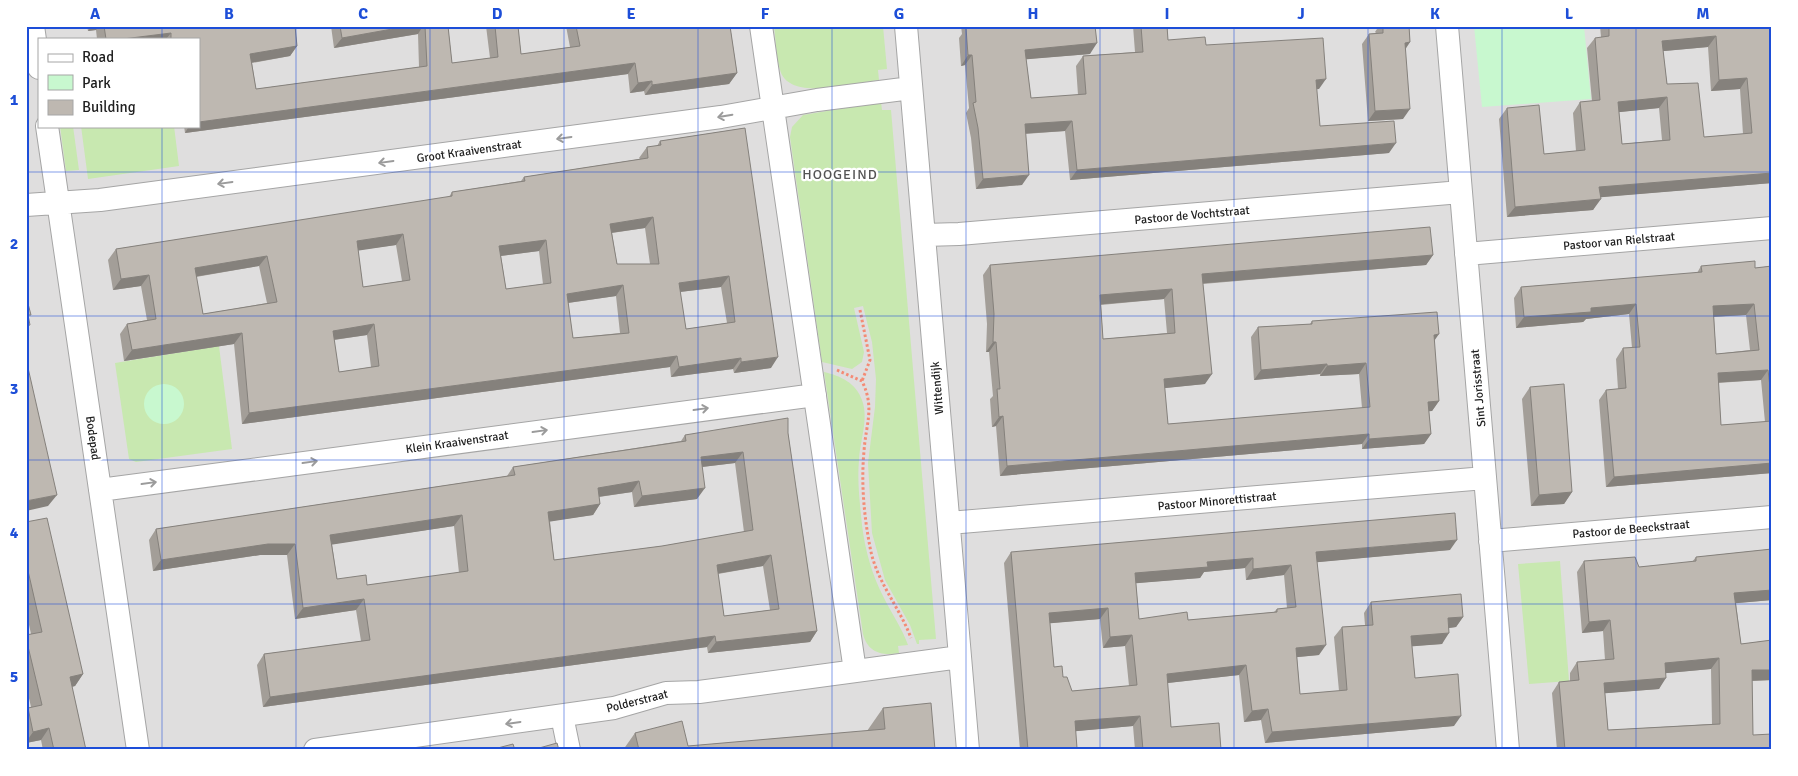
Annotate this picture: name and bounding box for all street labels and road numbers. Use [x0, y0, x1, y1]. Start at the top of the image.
street label: Groot Kraaivenstraat [416, 137, 522, 166]
street label: Pastoor de Vochtstraat [1134, 203, 1250, 228]
street label: Pastoor van Rielstraat [1562, 229, 1676, 254]
street label: Sint Jorisstraat [1468, 348, 1489, 428]
street label: Wittendijk [928, 361, 947, 415]
street label: Bodepad [82, 415, 103, 461]
street label: Klein Kraaivenstraat [405, 428, 509, 457]
street label: Pastoor Minorettistraat [1157, 489, 1277, 514]
street label: Pastoor de Beeckstraat [1572, 517, 1690, 542]
street label: Polderstraat [605, 687, 669, 716]

